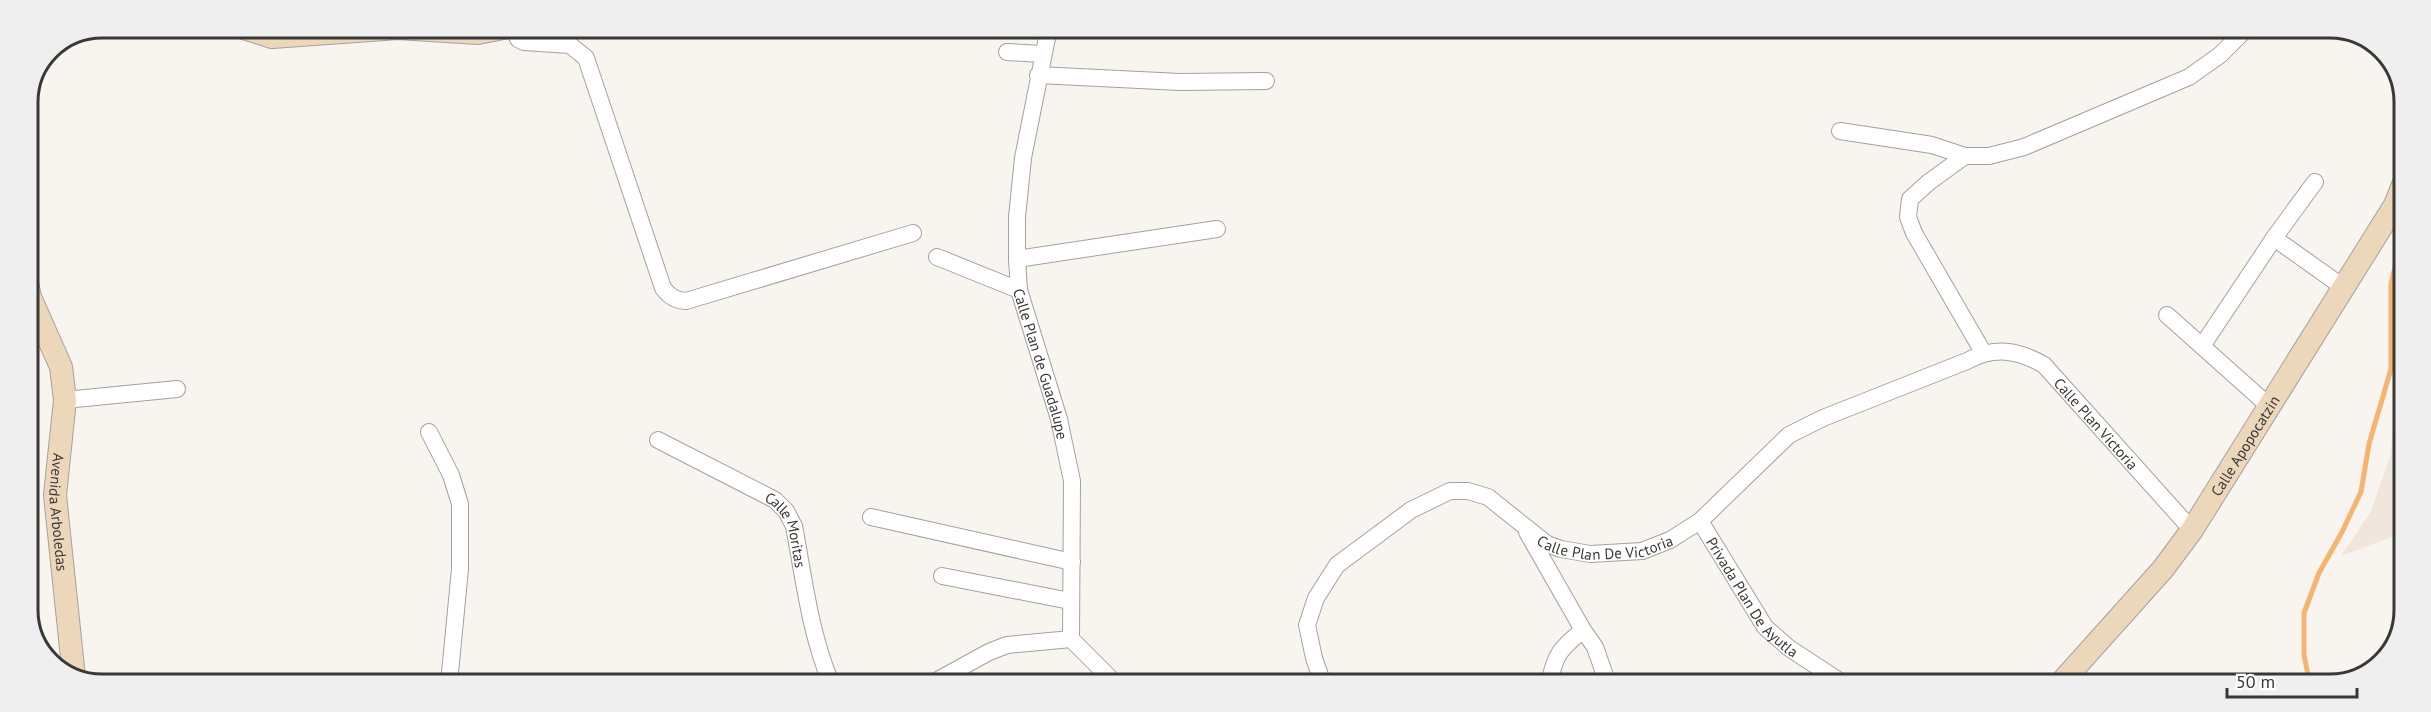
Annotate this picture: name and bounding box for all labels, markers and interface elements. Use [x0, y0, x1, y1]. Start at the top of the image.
street label: Calle Plan de Guadalupe [1010, 286, 1072, 441]
street label: Calle Plan Victoria [2050, 373, 2143, 473]
street label: Calle Apopocatzin [2206, 392, 2283, 499]
street label: Avenida Arboledas [45, 452, 72, 572]
street label: Calle Moritas [762, 487, 811, 569]
street label: Calle Plan De Victoria [1535, 524, 1675, 544]
text: Calle Plan De Victoria [1533, 530, 1675, 564]
street label: Privada Plan De Ayutla [1703, 534, 1802, 661]
scale bar [2227, 661, 2358, 699]
text: 50 m [2236, 670, 2275, 693]

